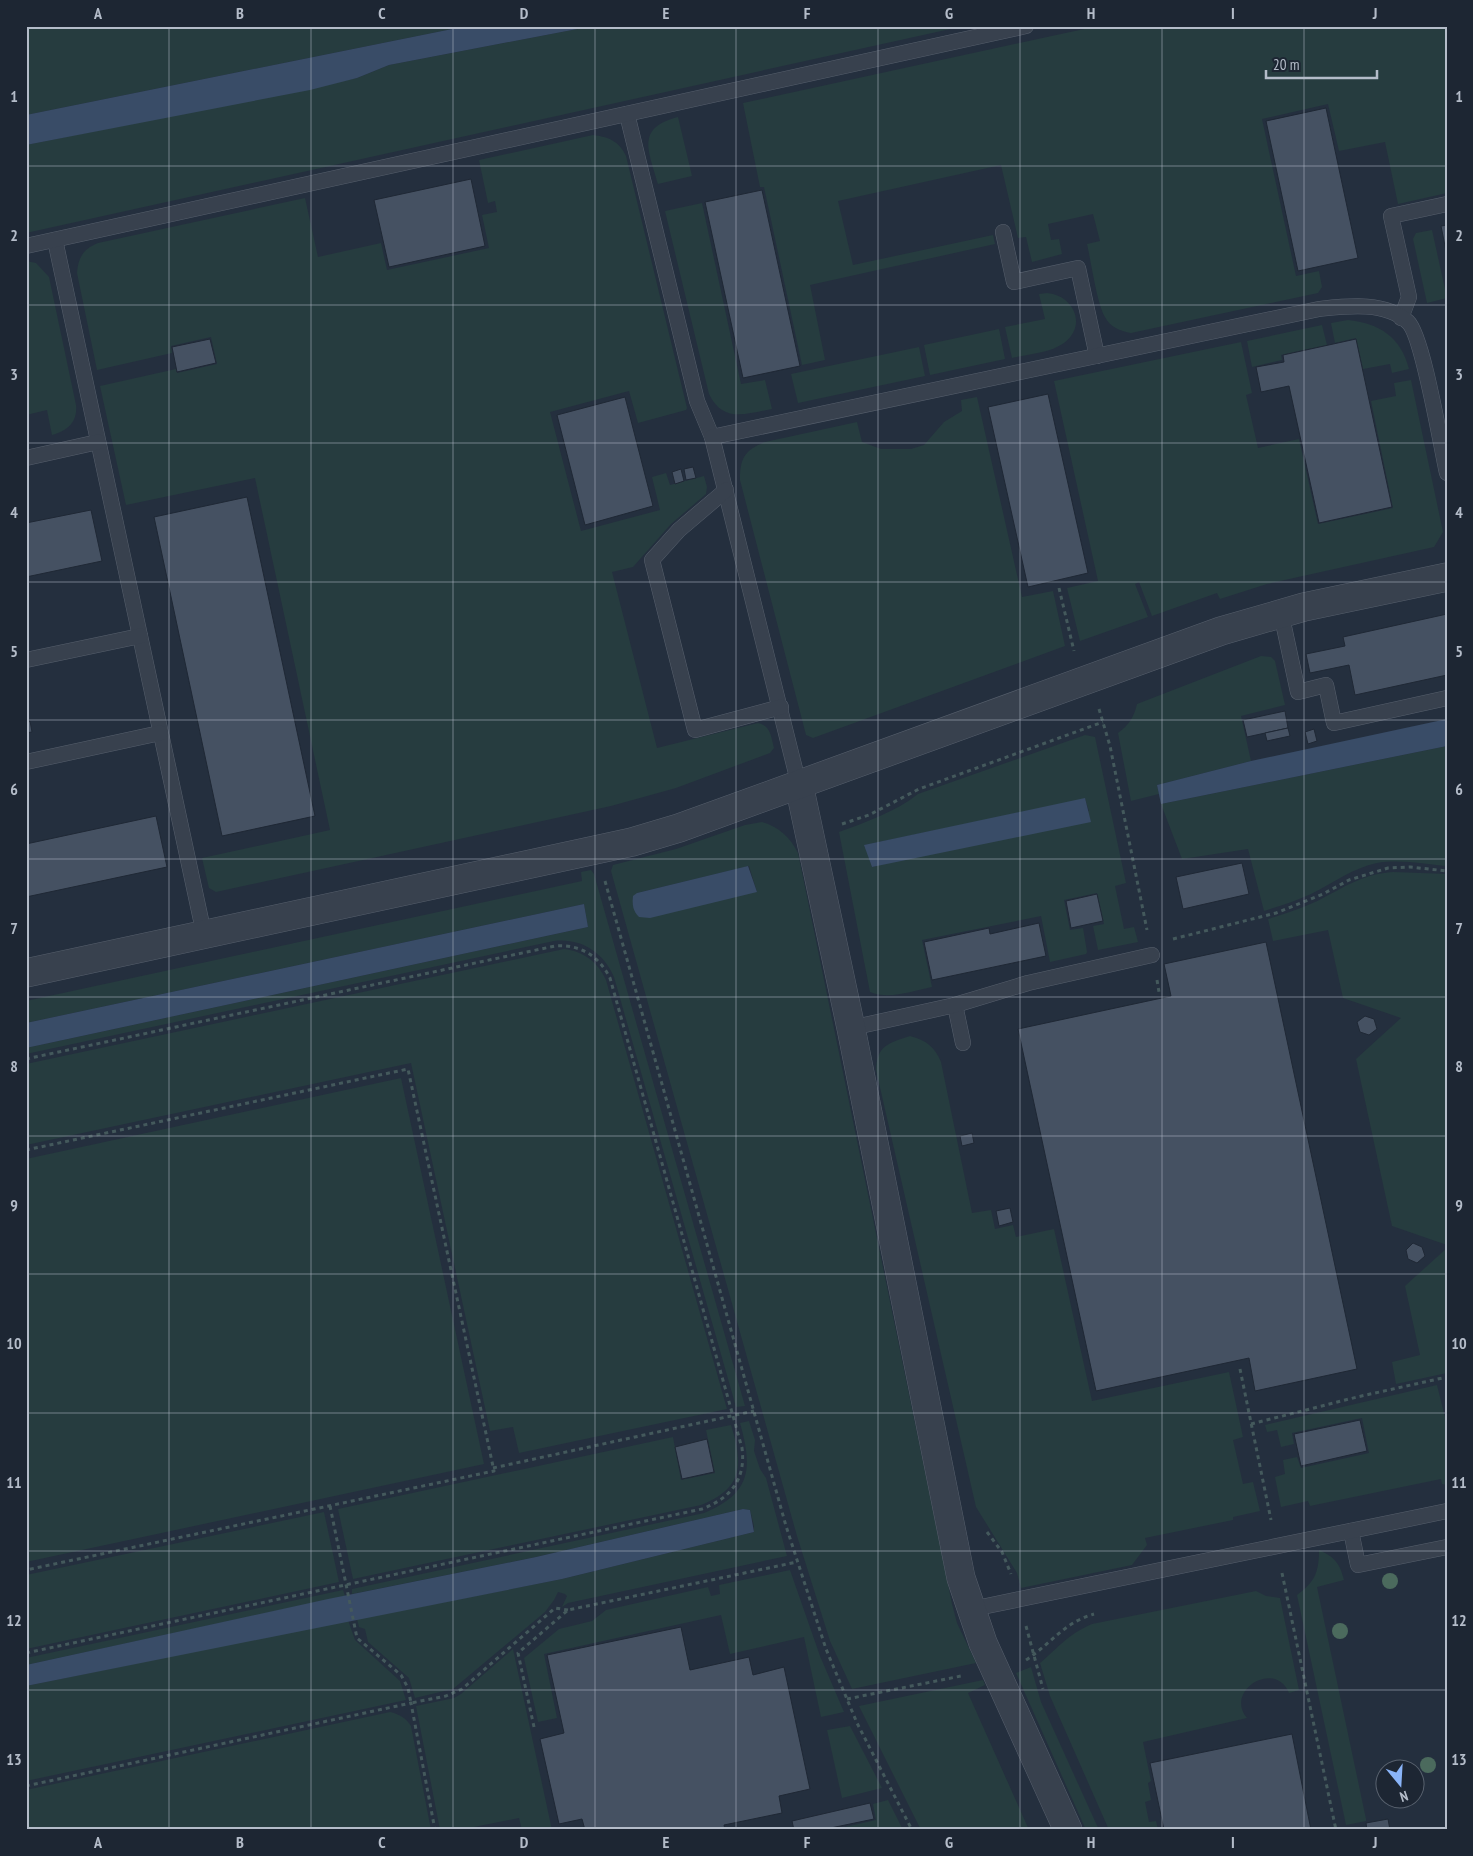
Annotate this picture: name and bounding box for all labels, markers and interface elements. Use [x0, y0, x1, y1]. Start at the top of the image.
text: A [93, 3, 103, 23]
text: B [236, 3, 244, 23]
text: C [378, 3, 386, 23]
text: D [520, 3, 529, 23]
text: E [663, 3, 670, 23]
text: F [804, 3, 811, 23]
text: G [945, 3, 953, 23]
text: H [1087, 3, 1095, 23]
text: I [1231, 3, 1235, 23]
text: J [1372, 3, 1377, 23]
scale bar [1266, 48, 1377, 80]
text: 20 m [1273, 55, 1299, 74]
text: 1 [10, 86, 18, 106]
text: 1 [1455, 86, 1463, 106]
text: 2 [10, 225, 18, 245]
text: 2 [1455, 225, 1463, 245]
text: 3 [10, 364, 18, 384]
text: 3 [1455, 364, 1463, 384]
text: 4 [10, 502, 18, 522]
text: 4 [1455, 502, 1463, 522]
text: 5 [10, 641, 18, 661]
text: 5 [1455, 641, 1463, 661]
text: 6 [10, 779, 18, 799]
text: 6 [1455, 779, 1463, 799]
text: 7 [10, 918, 18, 938]
text: 7 [1455, 918, 1463, 938]
text: 8 [10, 1056, 18, 1076]
text: 8 [1455, 1056, 1463, 1076]
text: 9 [10, 1195, 18, 1215]
text: 9 [1455, 1195, 1463, 1215]
text: 10 [6, 1333, 22, 1353]
text: 10 [1451, 1333, 1467, 1353]
text: 11 [6, 1472, 22, 1492]
text: 11 [1451, 1472, 1467, 1492]
text: 12 [6, 1610, 22, 1630]
text: 12 [1451, 1610, 1467, 1630]
text: 13 [6, 1749, 22, 1769]
text: 13 [1451, 1749, 1467, 1769]
north arrow [1376, 1758, 1426, 1808]
text: N [1398, 1787, 1410, 1806]
text: A [93, 1832, 103, 1852]
text: B [236, 1832, 244, 1852]
text: C [378, 1832, 386, 1852]
text: D [520, 1832, 529, 1852]
text: E [663, 1832, 670, 1852]
text: F [804, 1832, 811, 1852]
text: G [945, 1832, 953, 1852]
text: H [1087, 1832, 1095, 1852]
text: I [1231, 1832, 1235, 1852]
text: J [1372, 1832, 1377, 1852]

